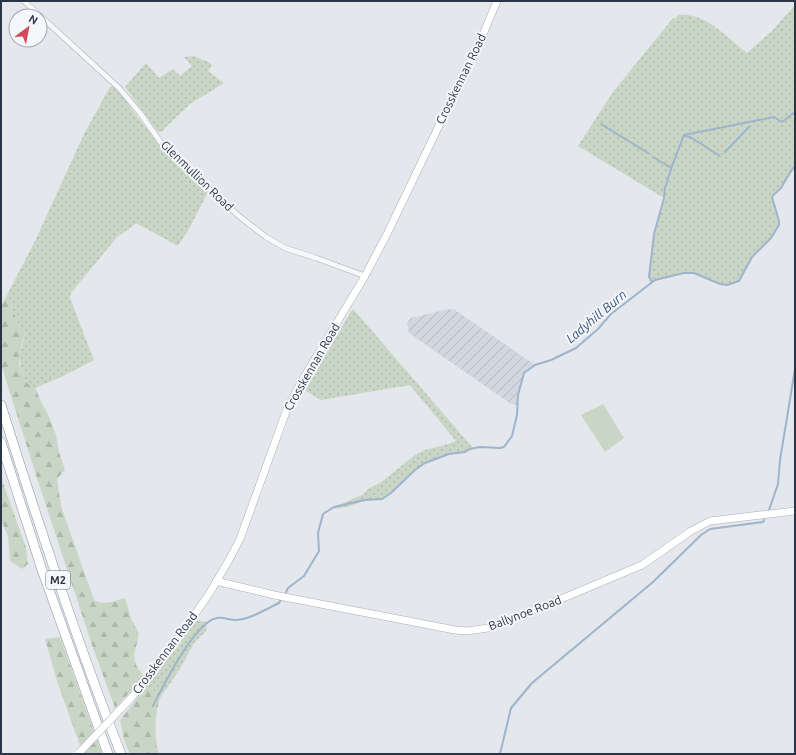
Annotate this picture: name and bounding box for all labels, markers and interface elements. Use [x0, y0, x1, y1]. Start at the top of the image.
north arrow [8, 8, 48, 48]
text: N [27, 12, 40, 27]
street label: Crosskennan Road [433, 31, 488, 126]
street label: Glenmullion Road [159, 138, 236, 213]
water label: Ladyhill Burn [563, 287, 629, 345]
street label: Crosskennan Road [281, 321, 342, 413]
road number: M2 [46, 571, 70, 589]
street label: Ballynoe Road [487, 593, 563, 632]
street label: Crosskennan Road [130, 609, 200, 696]

